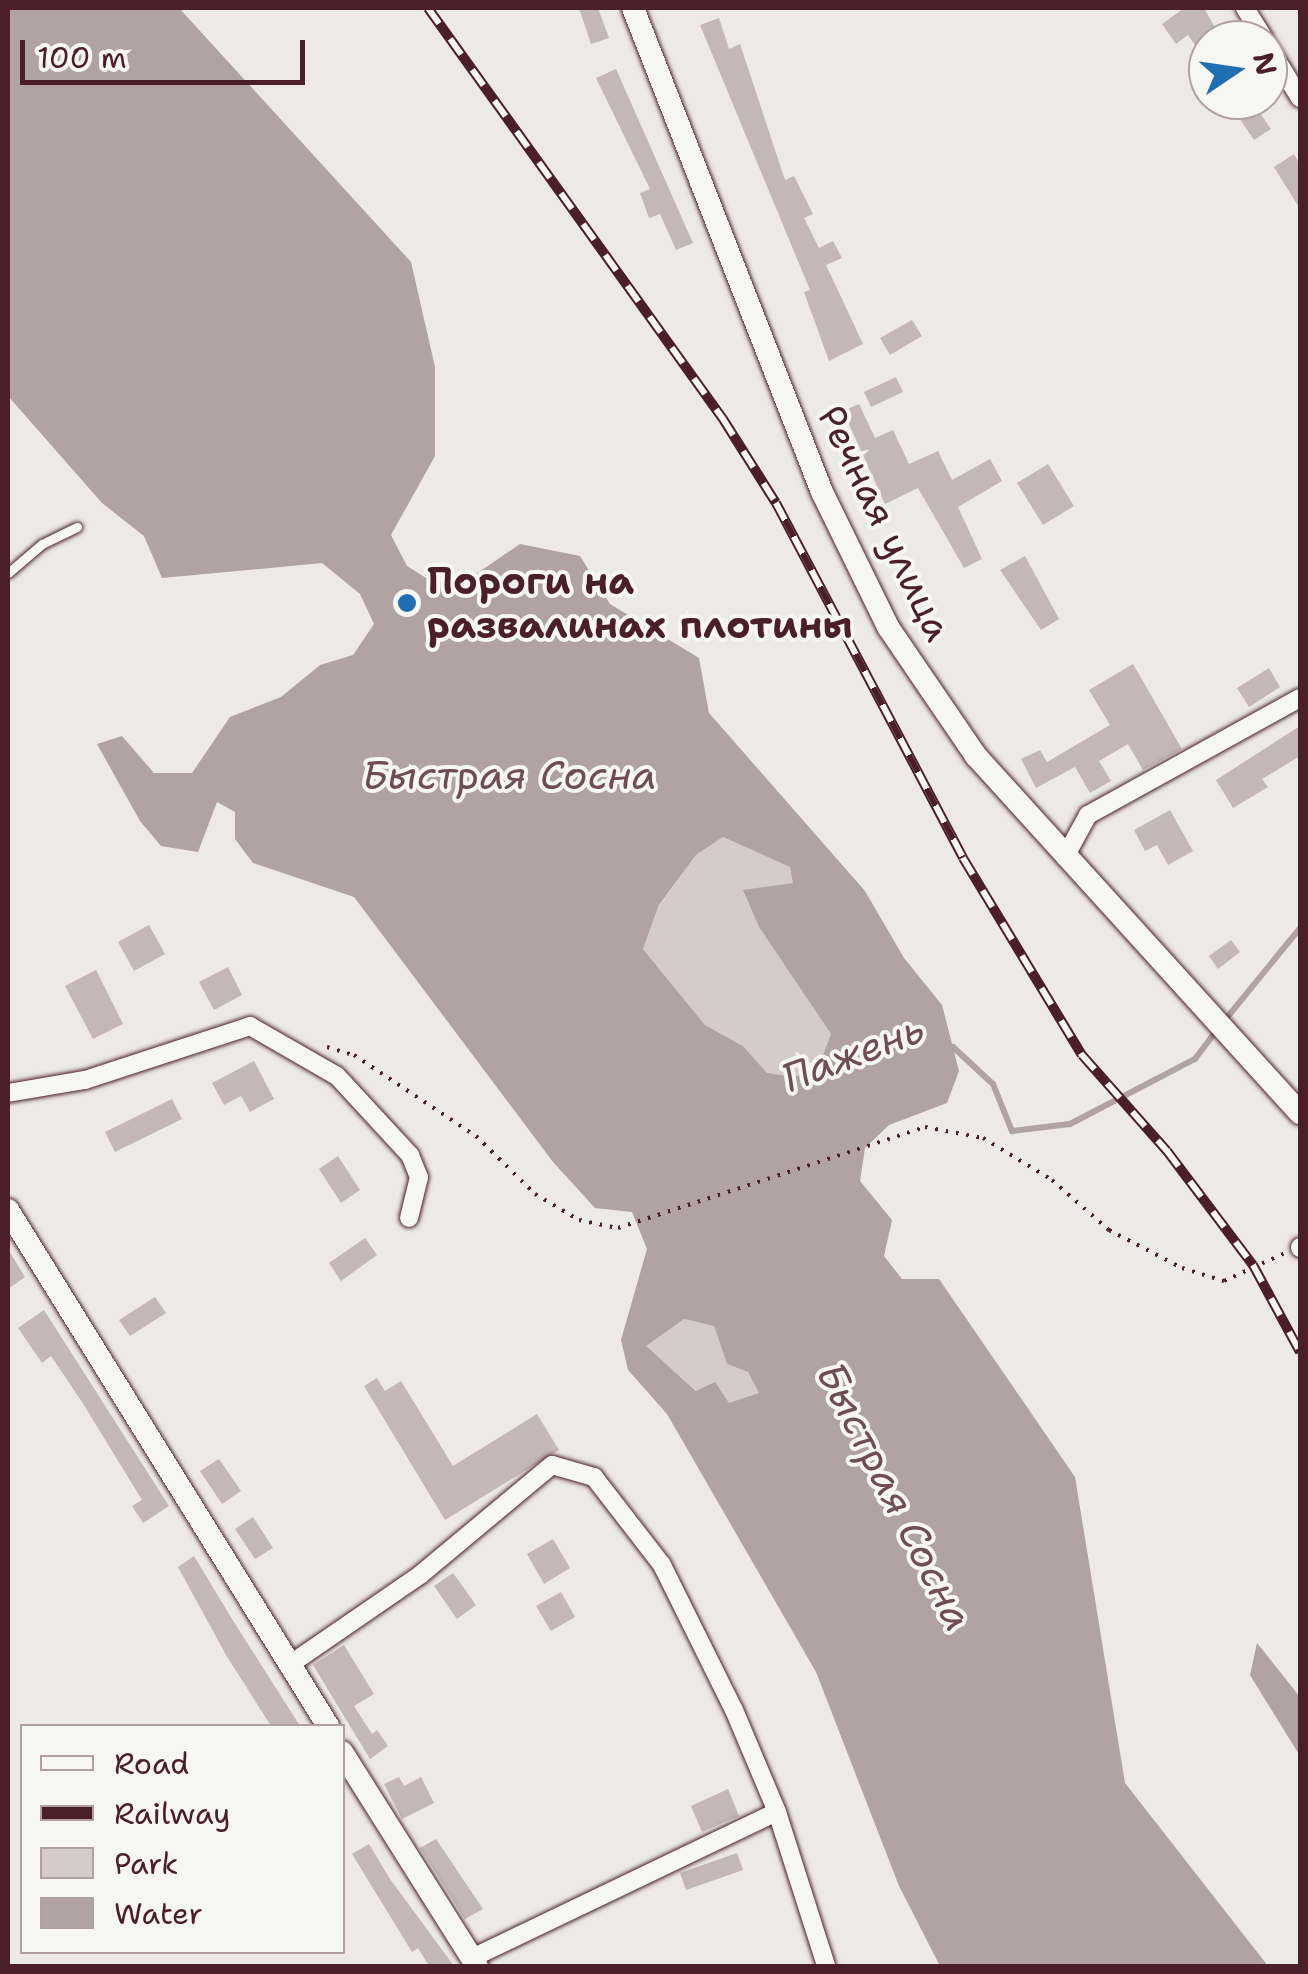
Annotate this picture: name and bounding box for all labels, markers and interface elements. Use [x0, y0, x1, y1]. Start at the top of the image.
scale bar [25, 20, 310, 82]
north arrow [1188, 20, 1288, 120]
text: 100 m [37, 37, 127, 78]
text: N [1244, 49, 1286, 79]
street label: Речная улица [808, 398, 962, 648]
place label: Пороги на развалинах плотины [427, 558, 853, 648]
marker: Пороги на развалинах плотины [396, 592, 418, 614]
water label: Быстрая Сосна [362, 751, 656, 799]
water label: Пажень [775, 1004, 931, 1102]
water label: Быстрая Сосна [807, 1354, 983, 1638]
legend [20, 1724, 345, 1954]
text: Road [114, 1743, 189, 1784]
text: Railway [114, 1793, 230, 1834]
text: Park [114, 1843, 178, 1884]
text: Water [114, 1893, 203, 1934]

